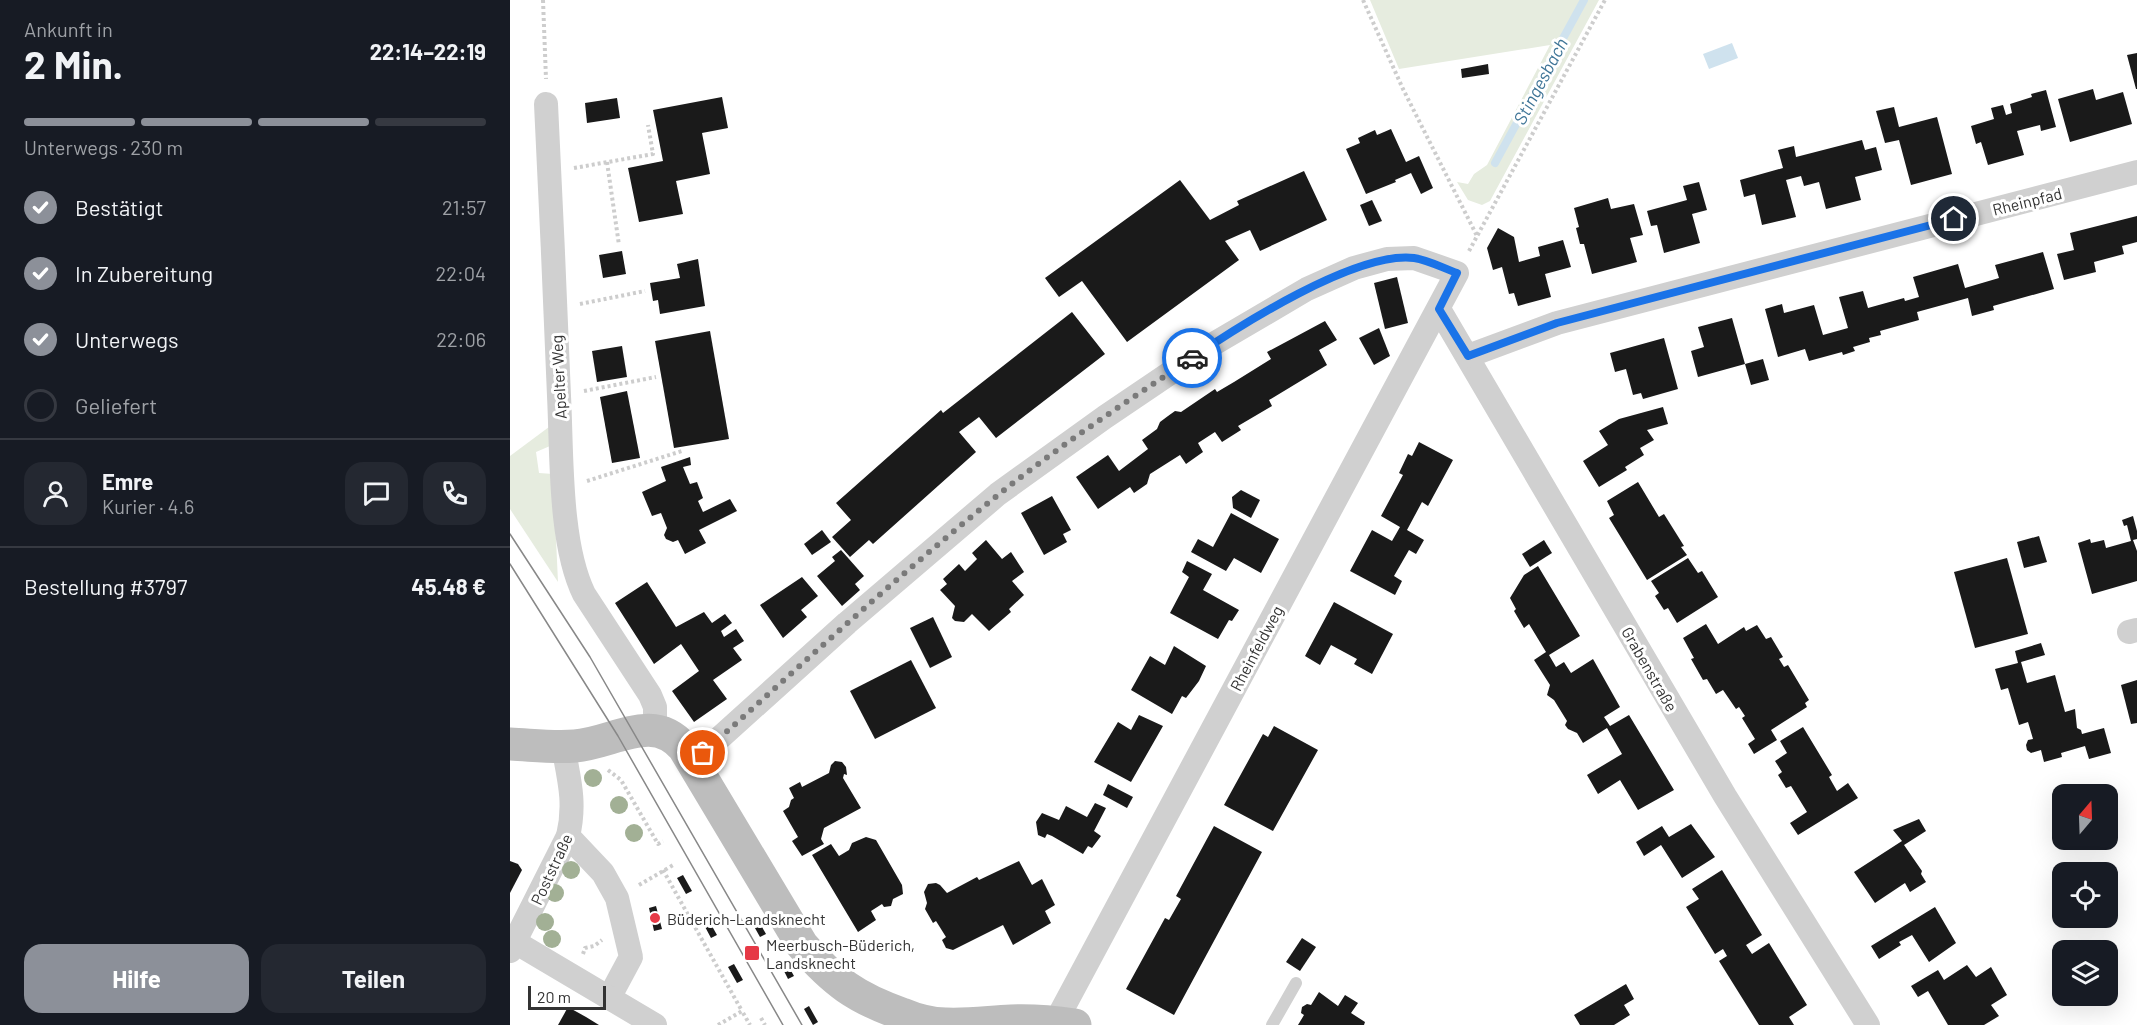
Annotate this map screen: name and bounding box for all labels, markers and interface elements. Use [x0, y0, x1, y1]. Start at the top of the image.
text: Ankunft in [24, 17, 113, 41]
water label: Stingesbach [1508, 34, 1572, 128]
text: 22:14–22:19 [370, 38, 486, 64]
text: 2 Min. [24, 40, 123, 87]
text: Unterwegs · 230 m [24, 135, 183, 159]
street label: Rheinpfad [1990, 183, 2064, 219]
icon: check [24, 191, 57, 224]
pin [1928, 193, 1979, 244]
text: Bestätigt [75, 194, 164, 220]
text: 21:57 [442, 195, 486, 219]
icon: home [1937, 202, 1970, 235]
icon: check [24, 257, 57, 290]
text: In Zubereitung [75, 260, 213, 286]
text: 22:04 [435, 261, 486, 285]
icon: check [24, 323, 57, 356]
text: Unterwegs [75, 326, 179, 352]
text: 22:06 [436, 327, 486, 351]
courier [1162, 328, 1222, 388]
street label: Apelter Weg [546, 334, 570, 420]
icon: car [1176, 342, 1209, 375]
text: Geliefert [75, 392, 157, 418]
button: person [24, 462, 87, 525]
button: chat [345, 462, 408, 525]
button: phone [423, 462, 486, 525]
text: Emre [102, 468, 153, 494]
text: Kurier · 4.6 [102, 494, 194, 518]
text: Bestellung #3797 [24, 573, 187, 599]
text: 45.48 € [411, 573, 486, 599]
street label: Rheinfeldweg [1226, 602, 1286, 694]
street label: Grabenstraße [1618, 623, 1682, 715]
pin [677, 727, 728, 778]
icon: bag [686, 736, 719, 769]
north arrow [2052, 784, 2118, 850]
map controls [2052, 784, 2118, 1006]
street label: Poststraße [526, 830, 576, 908]
button: locate [2052, 862, 2118, 928]
place label: Büderich-Landsknecht [667, 909, 826, 928]
marker: Büderich-Landsknecht [648, 911, 662, 925]
place label: Meerbusch-Büderich, Landsknecht [766, 935, 915, 972]
button: layers [2052, 940, 2118, 1006]
button: Hilfe [24, 944, 249, 1013]
button: Teilen [261, 944, 486, 1013]
marker: Meerbusch-Büderich, Landsknecht [743, 944, 761, 962]
scale bar [528, 983, 606, 1010]
text: 20 m [537, 987, 571, 1006]

